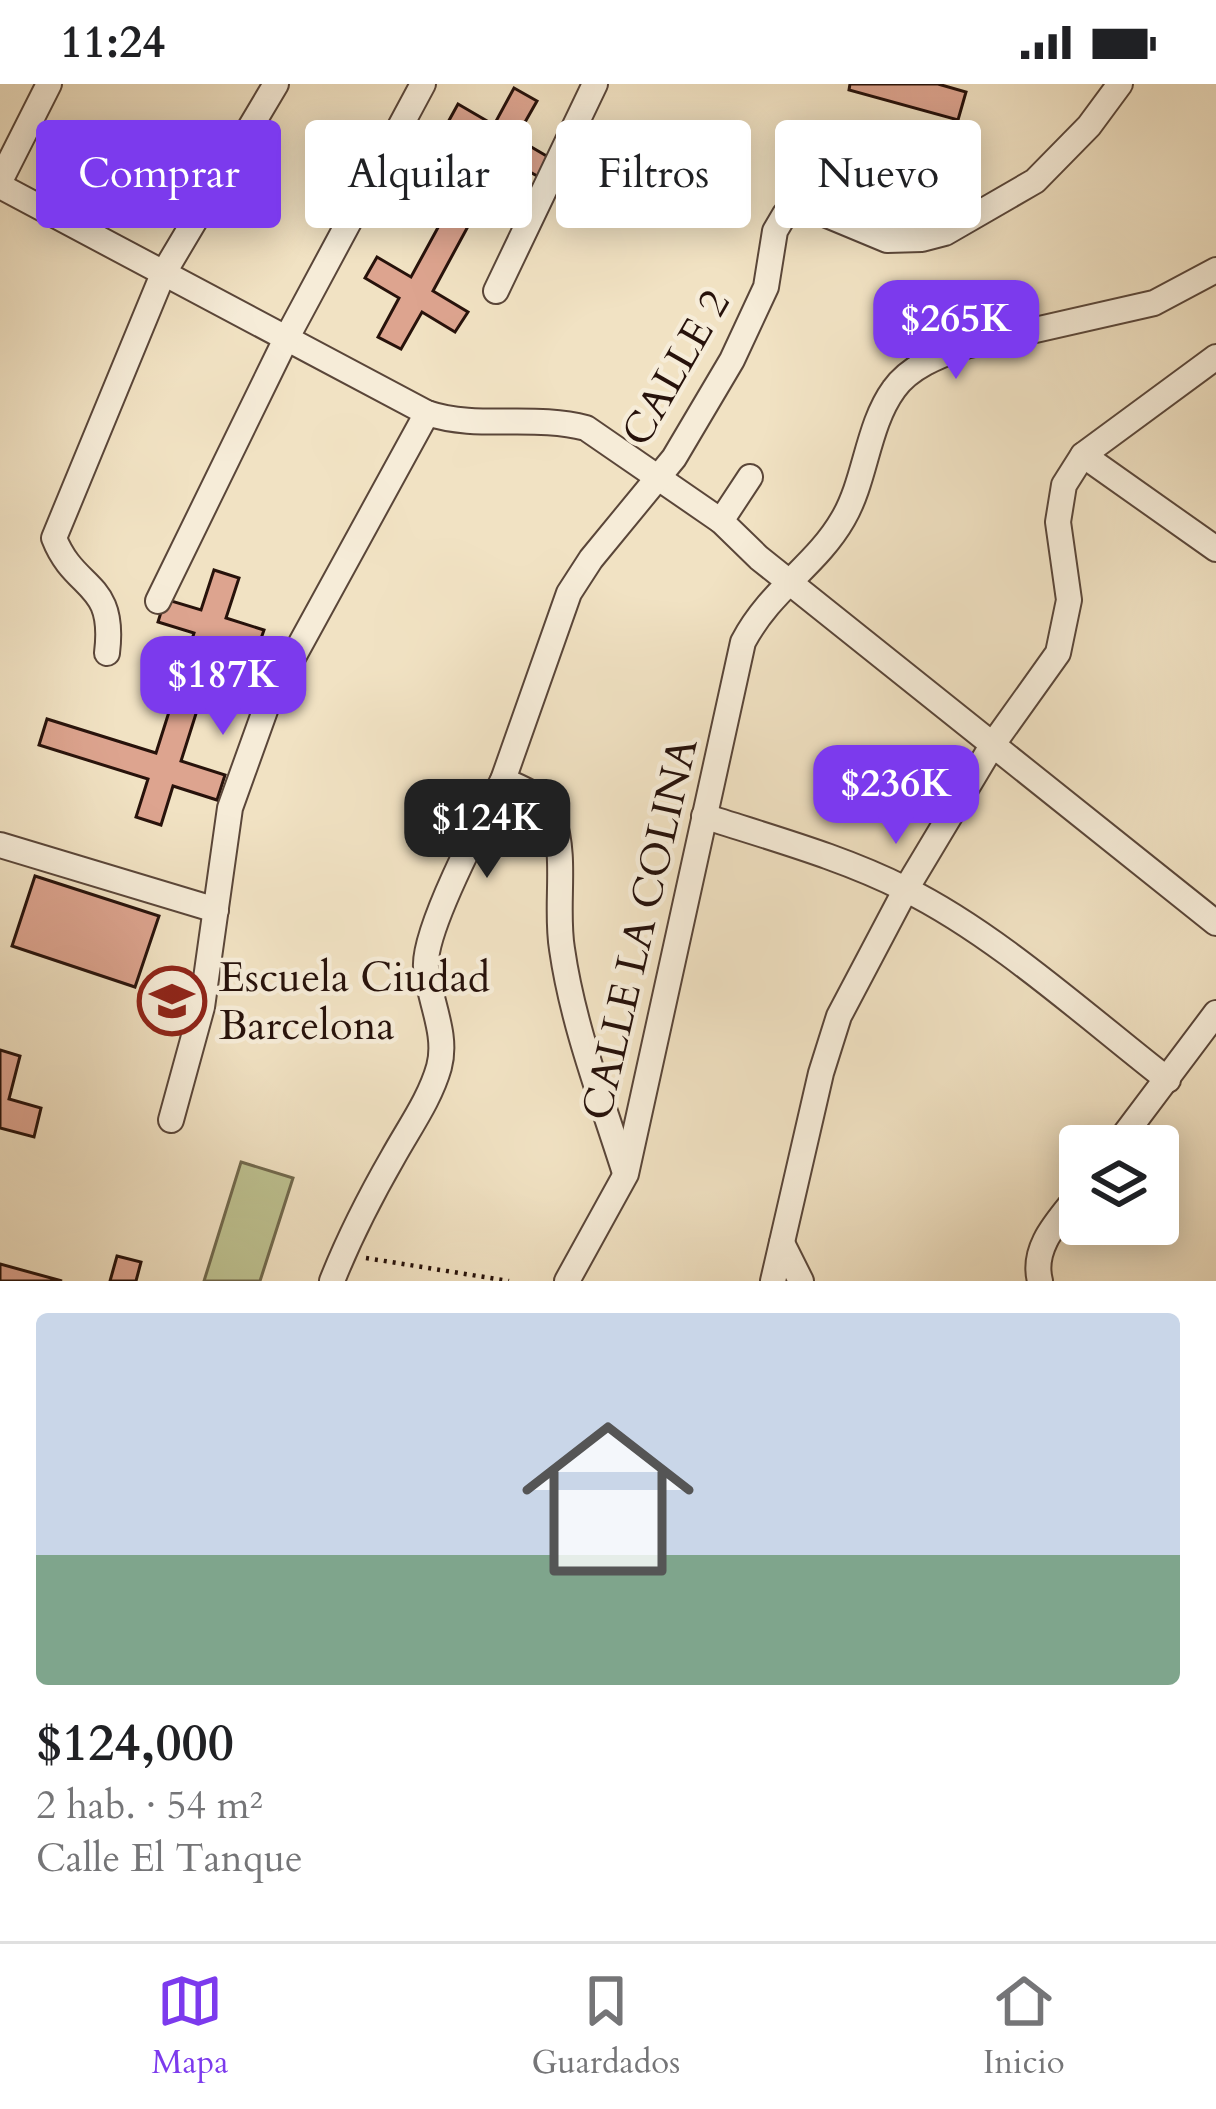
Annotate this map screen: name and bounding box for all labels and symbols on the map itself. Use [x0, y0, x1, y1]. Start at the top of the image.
street label: CALLE 2 [608, 279, 744, 457]
pin: $265K [872, 280, 1040, 382]
pin: $187K [139, 636, 307, 738]
street label: CALLE LA COLINA [568, 732, 712, 1126]
pin: $236K [812, 745, 980, 847]
pin: $124K [403, 779, 571, 881]
place label: Escuela Ciudad Barcelona [219, 949, 490, 1054]
school or university icon: Escuela Ciudad Barcelona [137, 966, 207, 1036]

